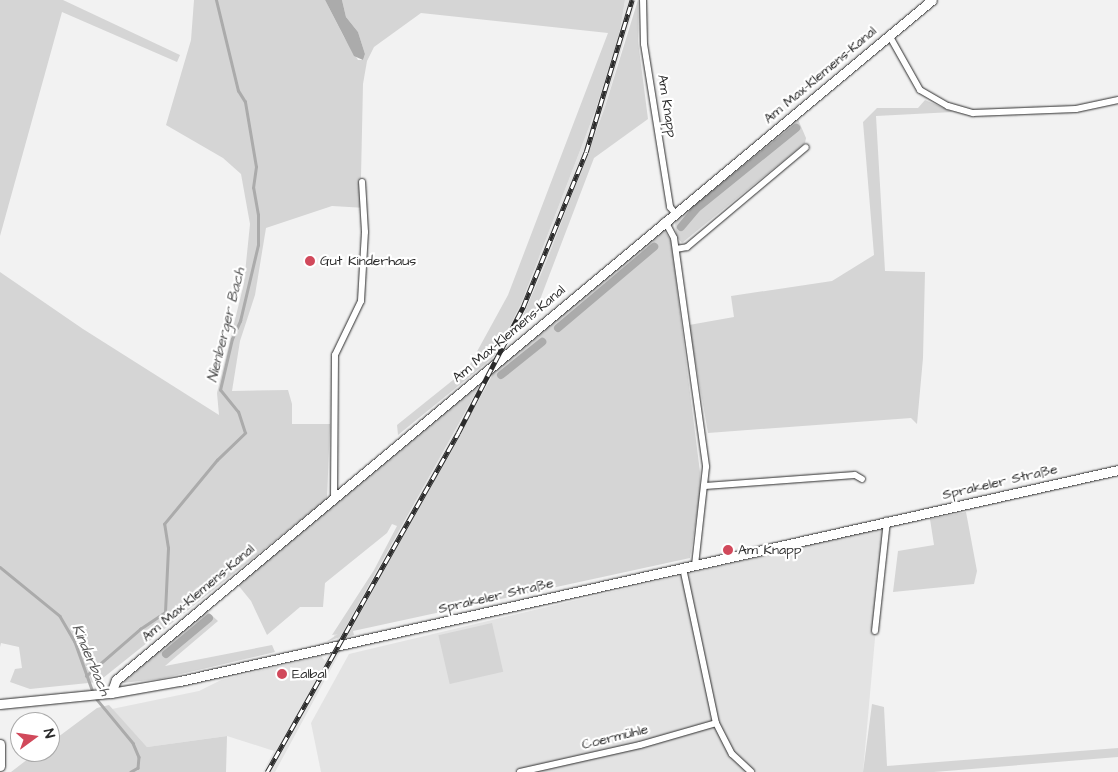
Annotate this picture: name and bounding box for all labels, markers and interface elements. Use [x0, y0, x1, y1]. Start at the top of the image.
street label: Am Max-Klemens-Kanal [760, 23, 880, 127]
street label: Am Knapp [654, 73, 680, 139]
place label: Gut Kinderhaus [320, 253, 416, 269]
marker: Gut Kinderhaus [304, 255, 316, 267]
water label: Nienberger Bach [203, 266, 249, 384]
street label: Am Max-Klemens-Kanal [449, 282, 569, 386]
street label: Sprakeler Straße [941, 461, 1059, 503]
street label: Am Max-Klemens-Kanal [138, 541, 258, 645]
place label: Am Knapp [738, 542, 802, 558]
marker: Am Knapp [722, 544, 734, 556]
street label: Sprakeler Straße [437, 575, 555, 617]
water label: Kinderbach [68, 622, 114, 698]
place label: Ealbal [292, 666, 327, 682]
marker: Ealbal [276, 668, 288, 680]
north arrow [10, 712, 60, 762]
street label: Coermühle [580, 721, 650, 753]
text: N [38, 727, 59, 740]

